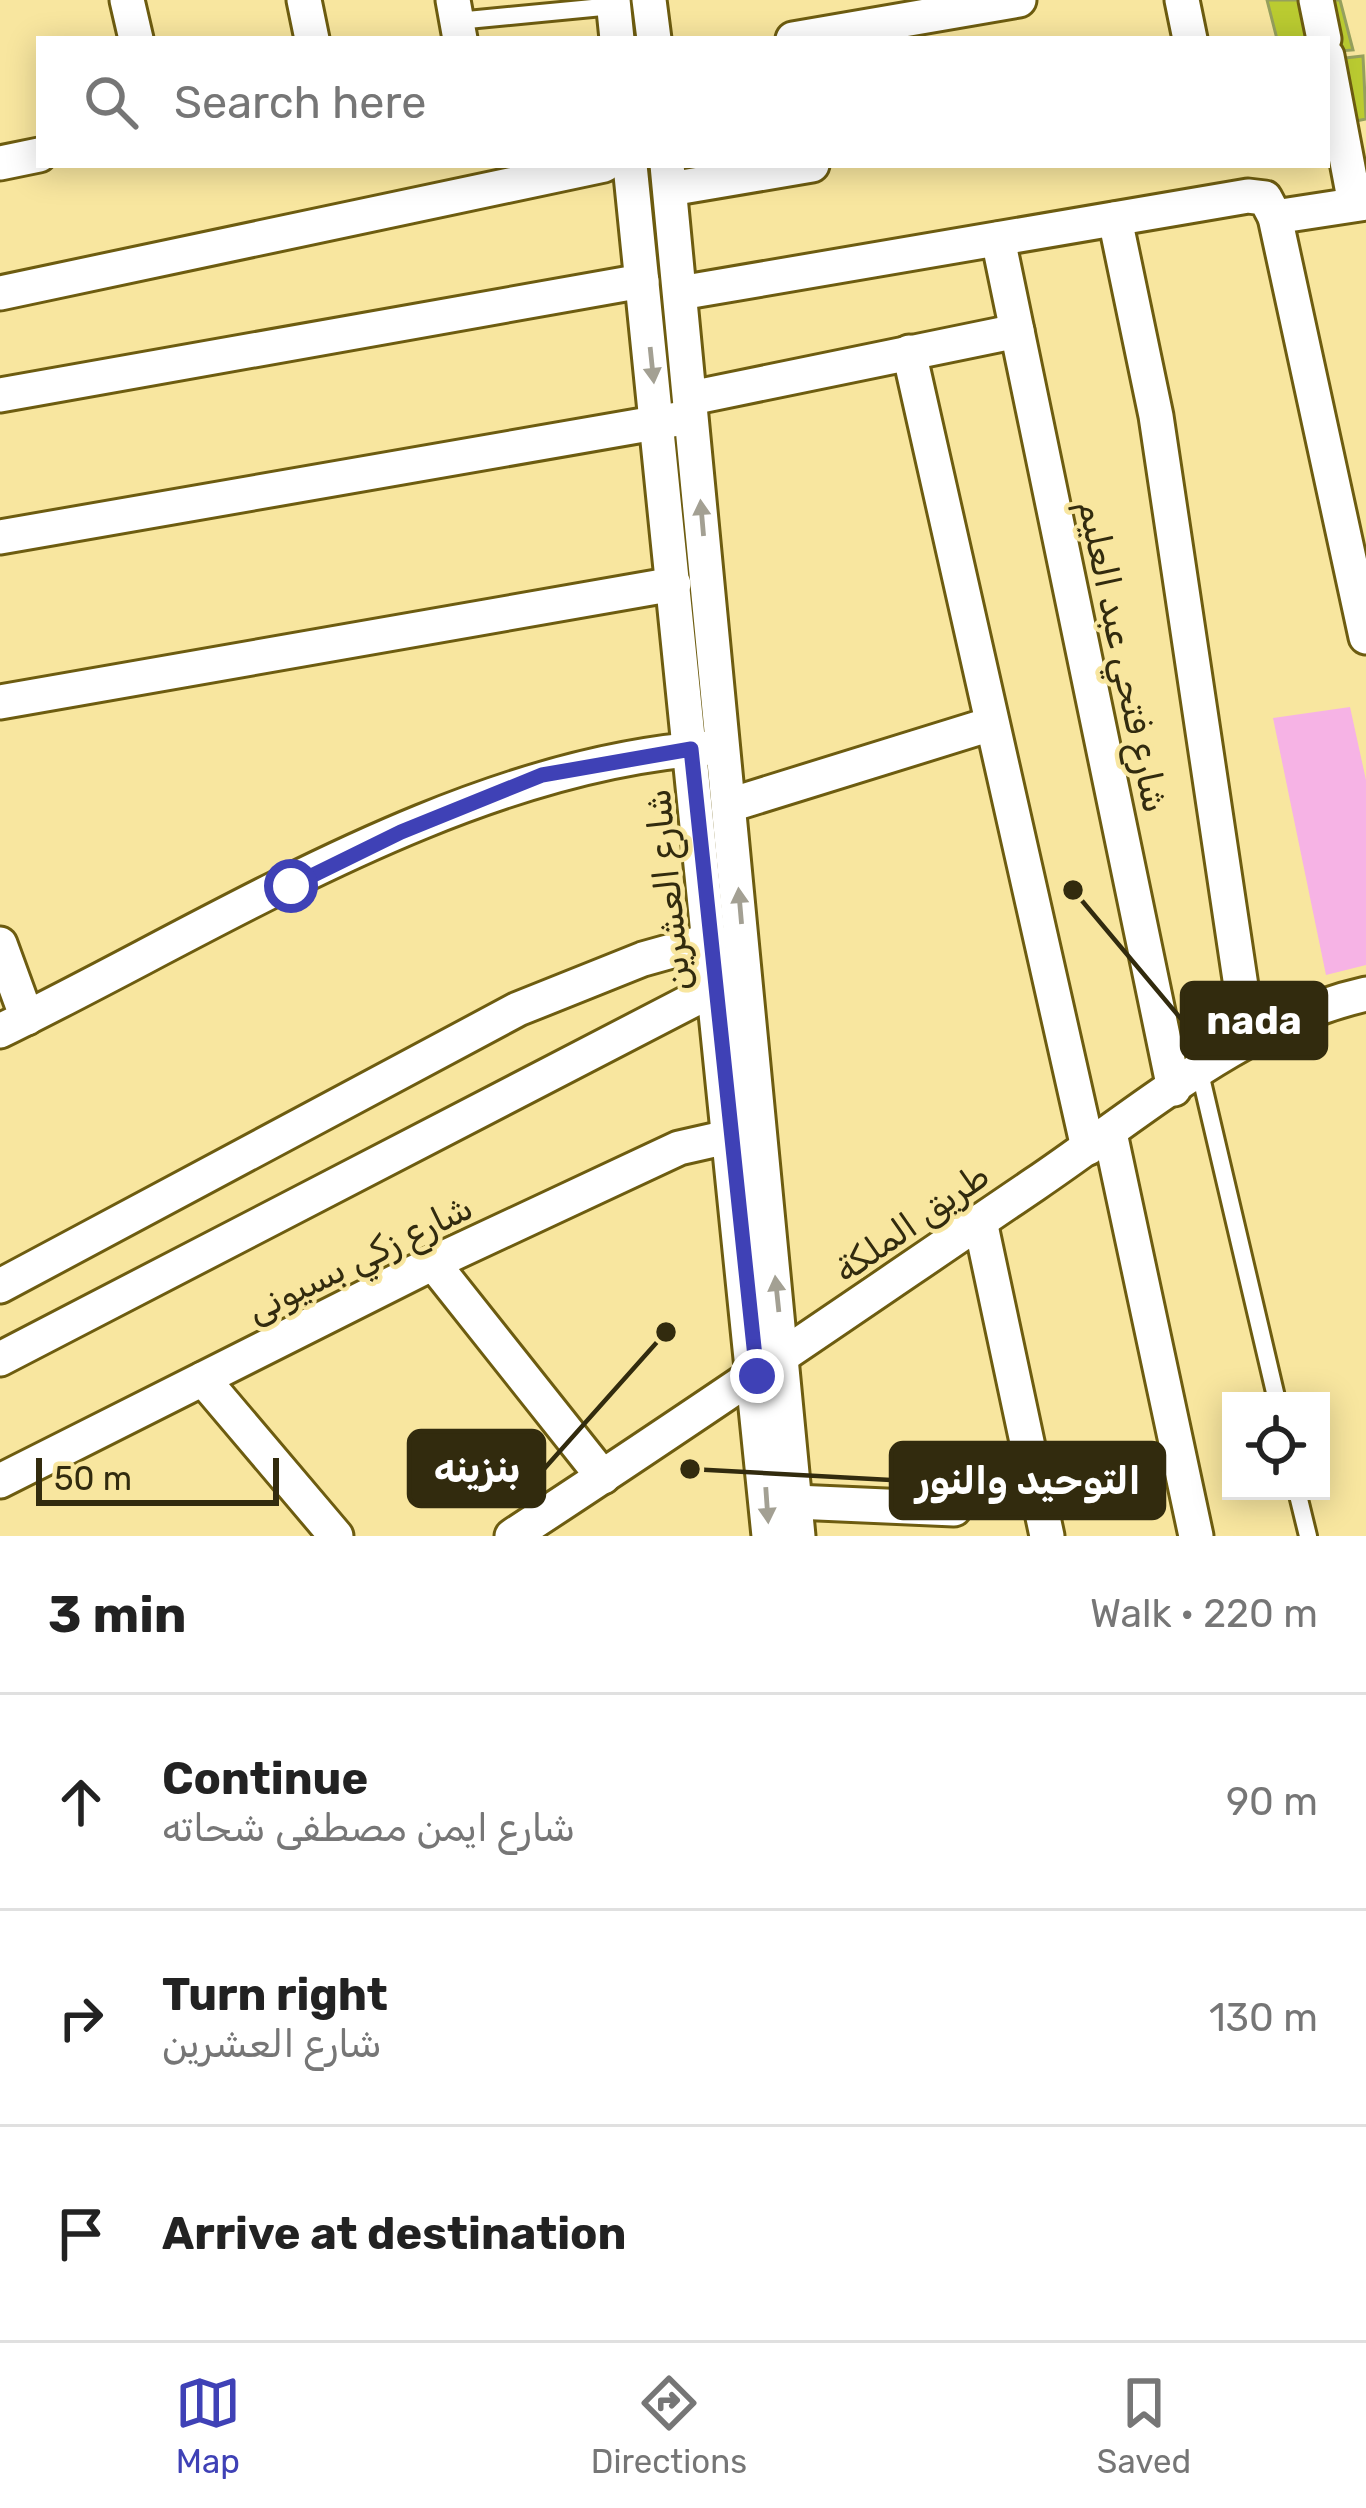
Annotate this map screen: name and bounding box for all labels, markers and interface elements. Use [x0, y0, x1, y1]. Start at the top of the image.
search box [36, 36, 1330, 168]
icon: search [78, 69, 144, 135]
text: Search here [174, 76, 426, 129]
one-way arrow [642, 347, 661, 384]
street label: شارع فتحي عبد العليم [1063, 496, 1178, 818]
one-way arrow [692, 498, 711, 536]
street label: شارع العشرين [636, 786, 703, 993]
route start [264, 859, 318, 913]
one-way arrow [730, 887, 749, 924]
callout: nada [1182, 983, 1326, 1058]
text: nada [1206, 998, 1302, 1044]
street label: طريق الملكة [825, 1153, 997, 1291]
street label: شارع زكي بسيونى [239, 1185, 482, 1337]
one-way arrow [767, 1275, 786, 1312]
route end [730, 1349, 784, 1403]
map controls [1222, 1392, 1330, 1500]
button: locate [1222, 1392, 1330, 1500]
callout: بنزينه [409, 1431, 544, 1506]
callout: التوحيد والنور [891, 1443, 1164, 1518]
text: بنزينه [434, 1446, 520, 1492]
scale bar [36, 1452, 279, 1505]
text: التوحيد والنور [913, 1458, 1141, 1504]
text: 50 m [54, 1459, 132, 1498]
one-way arrow [757, 1487, 776, 1524]
text: 3 min [48, 1584, 187, 1645]
text: Walk · 220 m [1090, 1591, 1318, 1637]
text: Continue [162, 1752, 368, 1805]
icon: ahead [48, 1769, 114, 1835]
text: 90 m [1226, 1779, 1318, 1825]
text: شارع ايمن مصطفى شحاته [162, 1805, 575, 1851]
text: Turn right [162, 1968, 388, 2021]
icon: right [48, 1985, 114, 2051]
text: 130 m [1209, 1995, 1318, 2041]
text: شارع العشرين [162, 2021, 382, 2067]
icon: arrive [48, 2201, 114, 2267]
text: Arrive at destination [162, 2207, 627, 2260]
tab: Map [175, 2370, 241, 2481]
tab: Directions [591, 2370, 747, 2481]
tab: Saved [1097, 2370, 1191, 2481]

